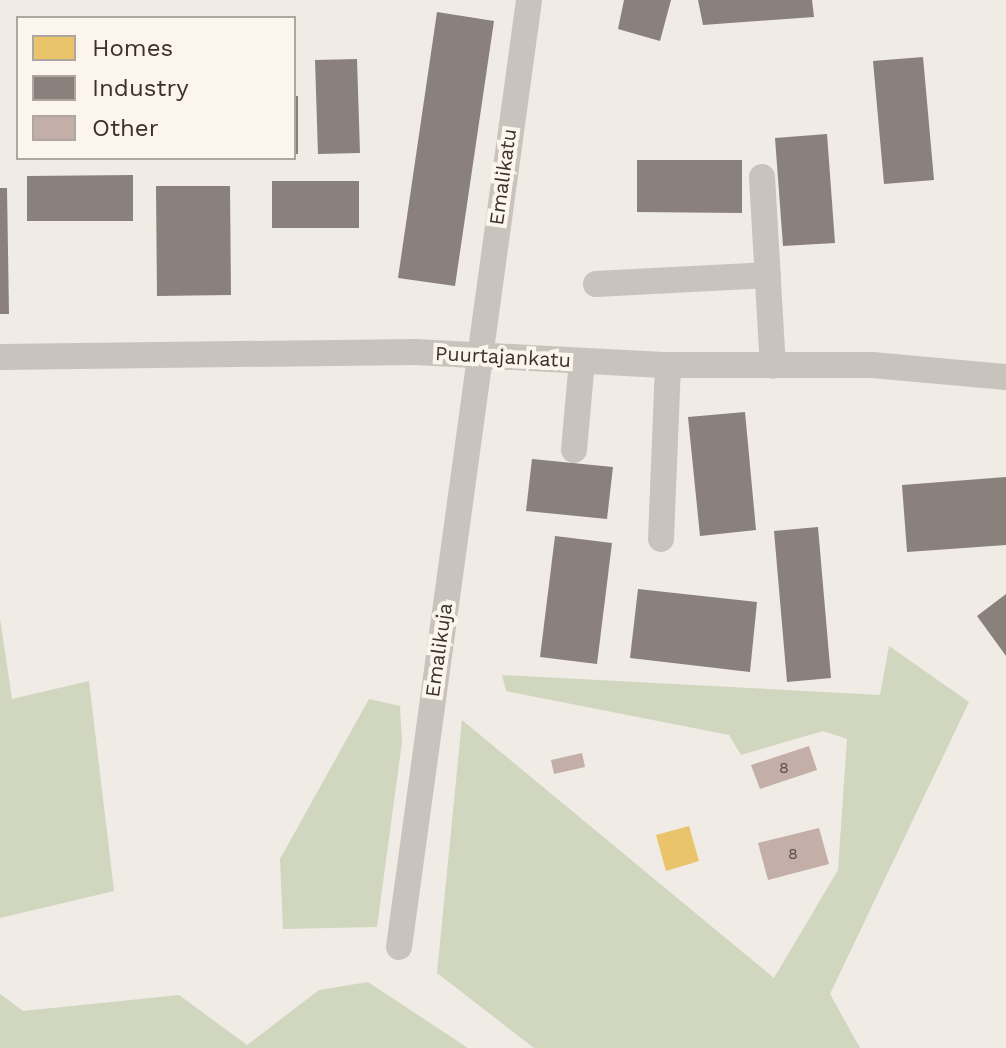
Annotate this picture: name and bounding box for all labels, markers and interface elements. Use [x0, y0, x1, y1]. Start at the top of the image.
legend [16, 16, 296, 160]
text: Homes [92, 34, 173, 62]
text: Industry [92, 74, 189, 102]
text: Other [92, 114, 159, 142]
street label: Emalikatu [484, 127, 522, 227]
street label: Puurtajankatu [434, 341, 572, 373]
street label: Emalikuja [421, 601, 457, 699]
house number: 8 [779, 758, 789, 778]
house number: 8 [788, 844, 798, 864]

